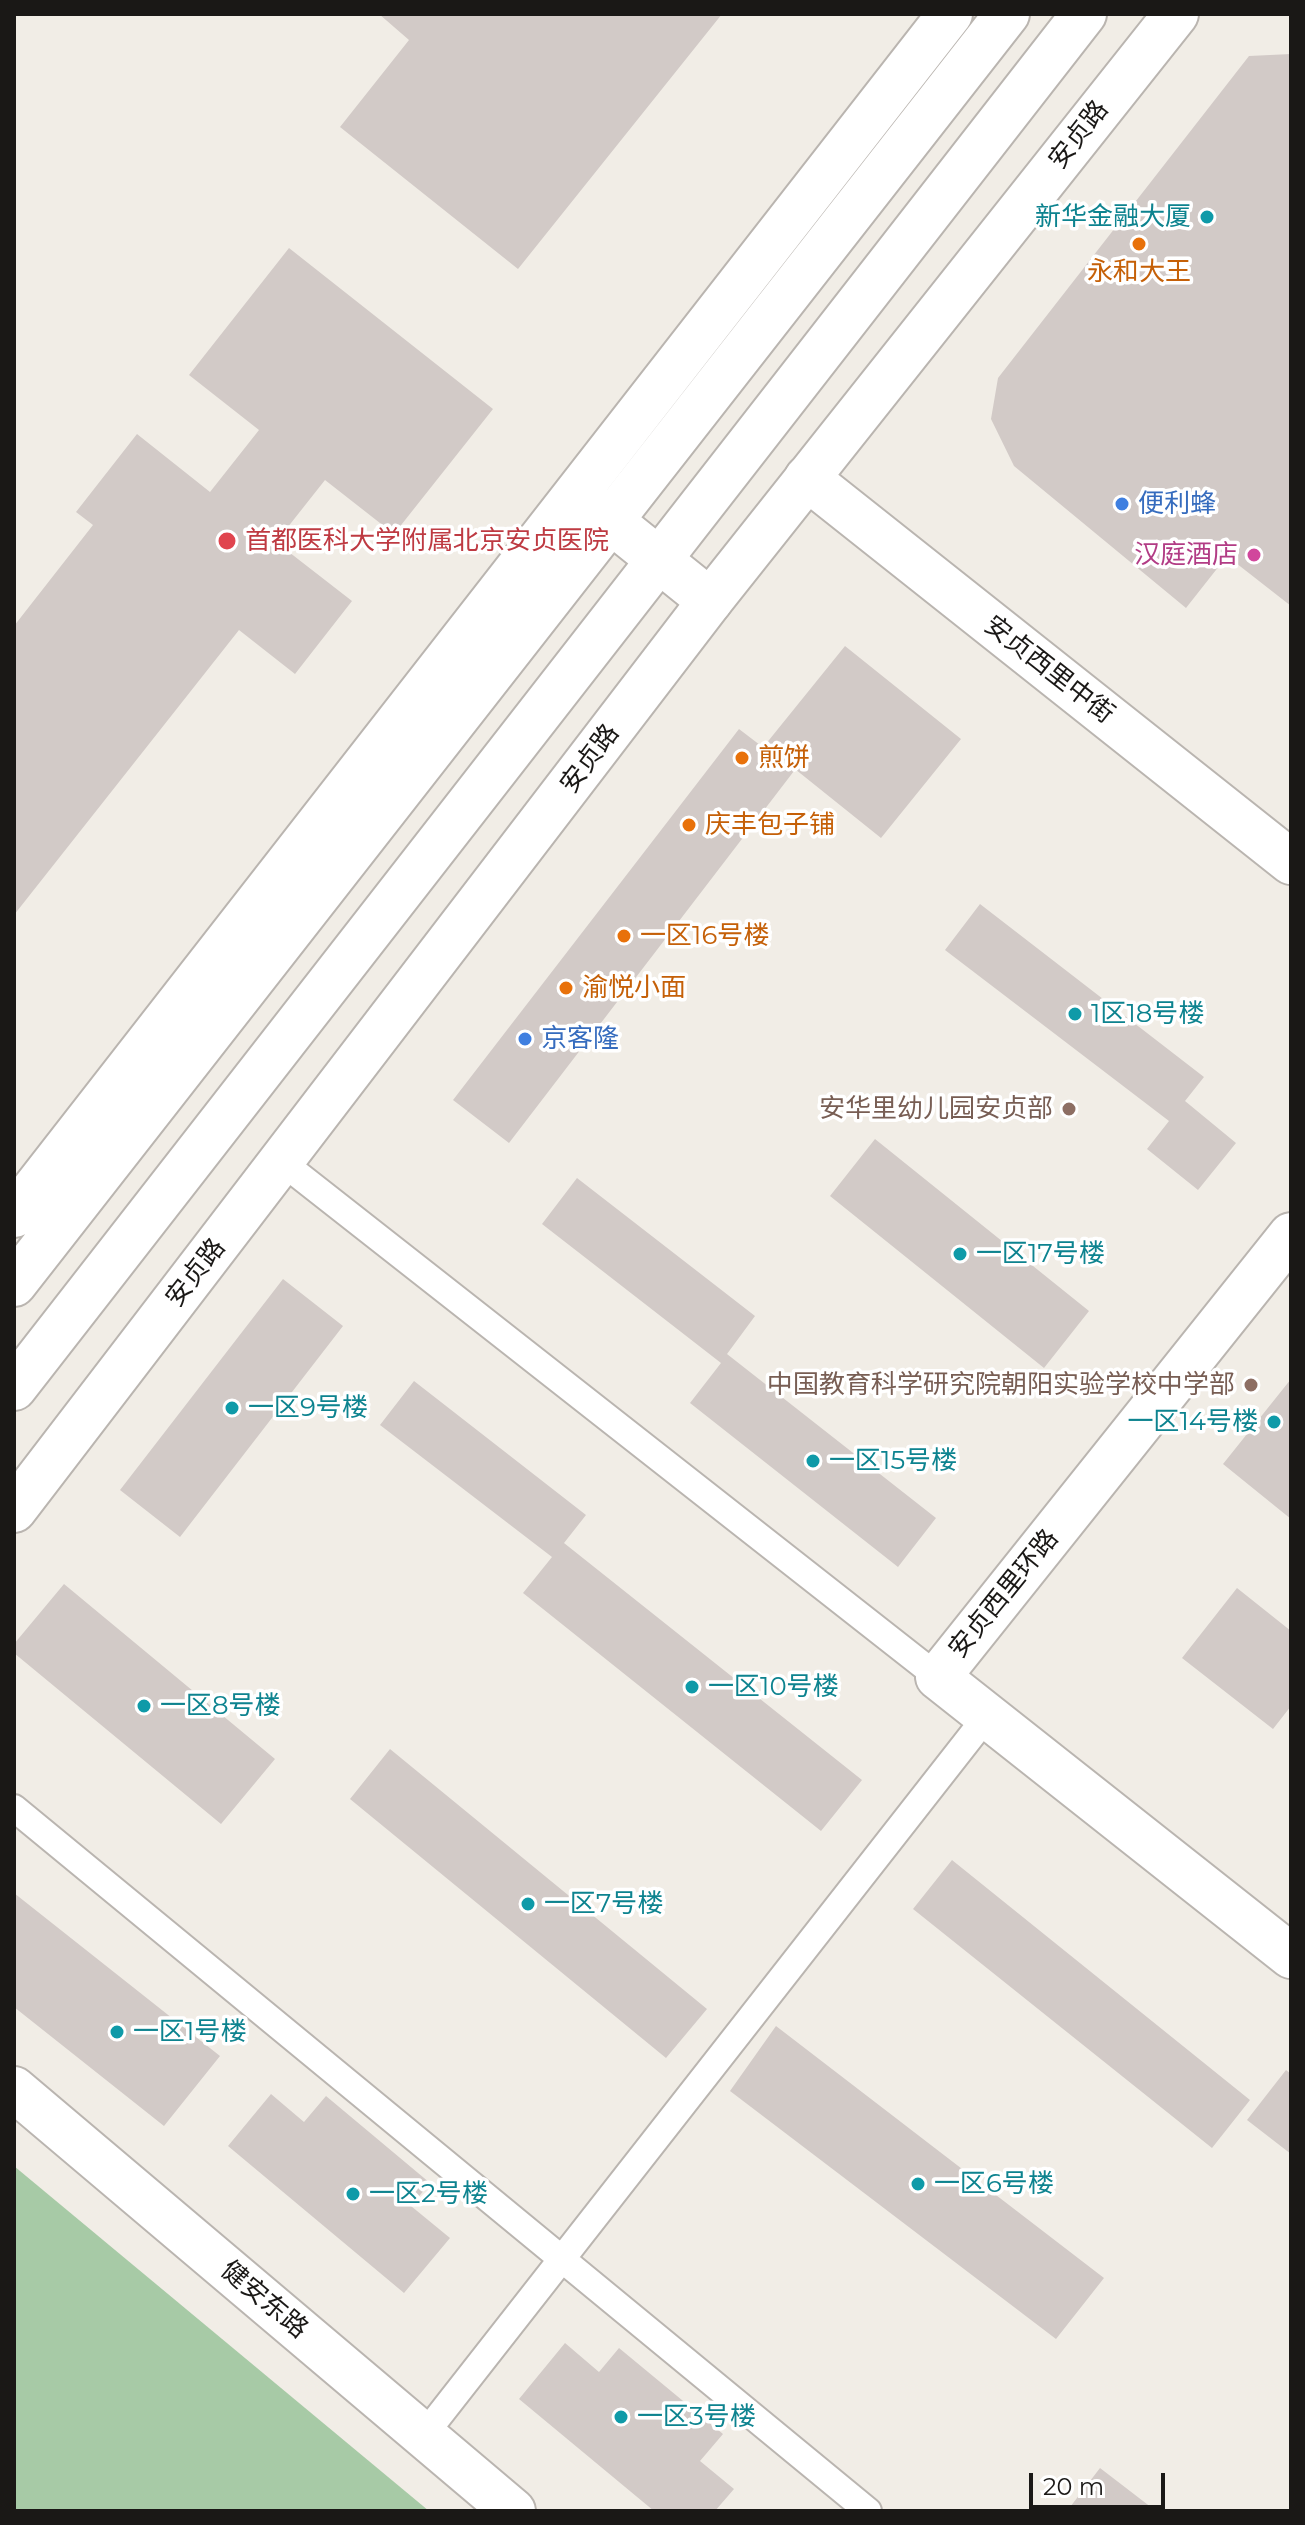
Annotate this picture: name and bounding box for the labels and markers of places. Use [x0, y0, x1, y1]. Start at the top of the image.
place label: 新华金融大厦 [1035, 201, 1191, 233]
marker: 新华金融大厦 [1198, 208, 1216, 226]
marker: 永和大王 [1130, 235, 1148, 253]
place label: 永和大王 [1087, 256, 1191, 288]
place label: 便利蜂 [1138, 488, 1216, 520]
marker: 便利蜂 [1113, 495, 1131, 513]
place label: 首都医科大学附属北京安贞医院 [245, 525, 609, 557]
marker: 首都医科大学附属北京安贞医院 [216, 530, 238, 552]
place label: 汉庭酒店 [1134, 539, 1238, 571]
marker: 汉庭酒店 [1245, 546, 1263, 564]
place label: 煎饼 [758, 742, 810, 774]
marker: 煎饼 [733, 749, 751, 767]
place label: 庆丰包子铺 [705, 809, 835, 841]
marker: 庆丰包子铺 [680, 816, 698, 834]
place label: 一区16号楼 [640, 920, 769, 952]
marker: 一区16号楼 [615, 927, 633, 945]
place label: 渝悦小面 [582, 972, 686, 1004]
marker: 渝悦小面 [557, 979, 575, 997]
place label: 1区18号楼 [1091, 998, 1204, 1030]
marker: 1区18号楼 [1066, 1005, 1084, 1023]
place label: 京客隆 [541, 1023, 619, 1055]
marker: 京客隆 [516, 1030, 534, 1048]
place label: 安华里幼儿园安贞部 [819, 1093, 1053, 1125]
marker: 安华里幼儿园安贞部 [1060, 1100, 1078, 1118]
place label: 一区17号楼 [976, 1238, 1105, 1270]
marker: 一区17号楼 [951, 1245, 969, 1263]
place label: 中国教育科学研究院朝阳实验学校中学部 [767, 1369, 1235, 1401]
marker: 中国教育科学研究院朝阳实验学校中学部 [1242, 1376, 1260, 1394]
place label: 一区9号楼 [248, 1392, 368, 1424]
marker: 一区9号楼 [223, 1399, 241, 1417]
place label: 一区14号楼 [1127, 1406, 1258, 1438]
marker: 一区14号楼 [1265, 1413, 1283, 1431]
place label: 一区15号楼 [829, 1445, 957, 1477]
marker: 一区15号楼 [804, 1452, 822, 1470]
place label: 一区10号楼 [708, 1671, 839, 1703]
marker: 一区10号楼 [683, 1678, 701, 1696]
place label: 一区8号楼 [160, 1690, 281, 1722]
marker: 一区8号楼 [135, 1697, 153, 1715]
place label: 一区7号楼 [544, 1888, 663, 1920]
marker: 一区7号楼 [519, 1895, 537, 1913]
place label: 一区1号楼 [133, 2016, 246, 2048]
marker: 一区1号楼 [108, 2023, 126, 2041]
place label: 一区6号楼 [934, 2168, 1054, 2200]
marker: 一区6号楼 [909, 2175, 927, 2193]
place label: 一区2号楼 [369, 2178, 488, 2210]
marker: 一区2号楼 [344, 2185, 362, 2203]
place label: 一区3号楼 [637, 2401, 756, 2433]
marker: 一区3号楼 [612, 2408, 630, 2426]

